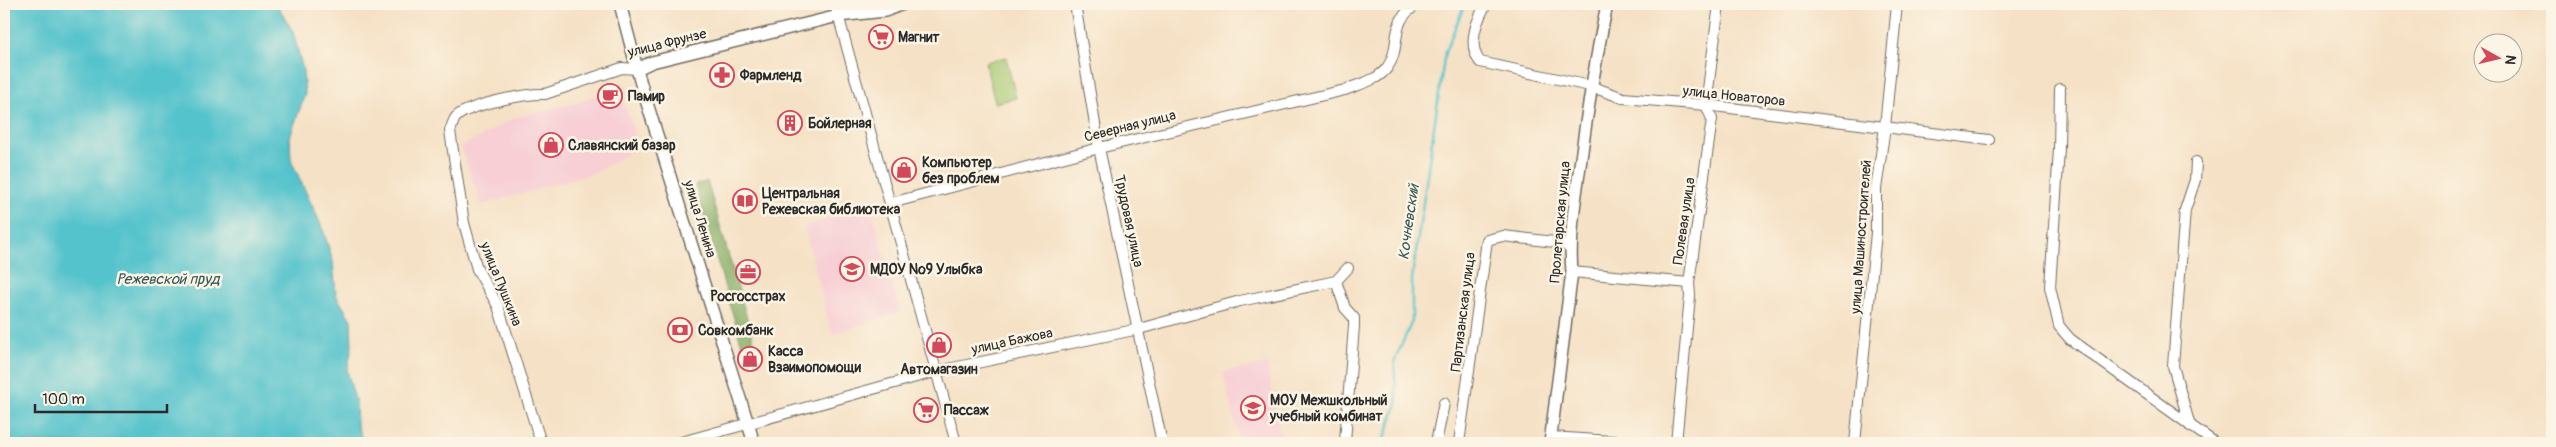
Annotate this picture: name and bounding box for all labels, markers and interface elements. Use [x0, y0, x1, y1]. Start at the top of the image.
supermarket icon: Магнит [868, 24, 894, 50]
street label: улица Фрунзе [625, 25, 708, 61]
place label: Магнит [898, 29, 941, 46]
north arrow [2474, 32, 2524, 82]
text: N [2501, 54, 2519, 66]
pharmacy icon: Фармленд [709, 62, 735, 88]
place label: Фармленд [739, 67, 802, 84]
street label: улица Новаторов [1681, 82, 1786, 110]
cafe icon: Памир [597, 83, 623, 109]
place label: Памир [628, 88, 665, 105]
street label: Северная улица [1082, 106, 1178, 146]
building icon: Бойлерная [777, 110, 803, 136]
place label: Бойлерная [808, 115, 872, 132]
shop icon: Славянский базар [538, 132, 564, 158]
place label: Славянский базар [568, 137, 676, 154]
place label: Компьютер без проблем [922, 154, 1000, 187]
shop icon: Компьютер без проблем [891, 157, 917, 183]
street label: улица Машиностроителей [1847, 159, 1875, 316]
street label: Пролетарская улица [1546, 160, 1574, 284]
street label: Трудовая улица [1111, 173, 1147, 269]
street label: Полевая улица [1669, 176, 1699, 266]
street label: улица Ленина [680, 177, 720, 260]
water label: Кочневский [1394, 181, 1424, 261]
place label: Центральная Режевская библиотека [762, 185, 901, 218]
library icon: Центральная Режевская библиотека [732, 188, 758, 214]
street label: улица Пушкина [476, 239, 526, 329]
street label: Партизанская улица [1447, 251, 1479, 373]
school or university icon: МДОУ №9 Улыбка [839, 256, 865, 282]
office icon: Росгосстрах [735, 259, 761, 285]
place label: МДОУ №9 Улыбка [870, 261, 983, 278]
water label: Режевской пруд [116, 270, 222, 289]
place label: Росгосстрах [711, 288, 785, 305]
bank icon: Совкомбанк [667, 317, 693, 343]
place label: Совкомбанк [698, 322, 774, 339]
street label: улица Бажова [969, 324, 1054, 358]
shop icon: Автомагазин [926, 332, 952, 358]
place label: Касса Взаимопомощи [768, 343, 862, 376]
shop icon: Касса Взаимопомощи [737, 346, 763, 372]
place label: Автомагазин [900, 361, 978, 378]
scale bar [35, 382, 168, 414]
text: 100 m [42, 390, 85, 409]
place label: МОУ Межшкольный учебный комбинат [1269, 392, 1388, 425]
school or university icon: МОУ Межшкольный учебный комбинат [1240, 395, 1266, 421]
supermarket icon: Пассаж [913, 397, 939, 423]
place label: Пассаж [944, 402, 990, 419]

